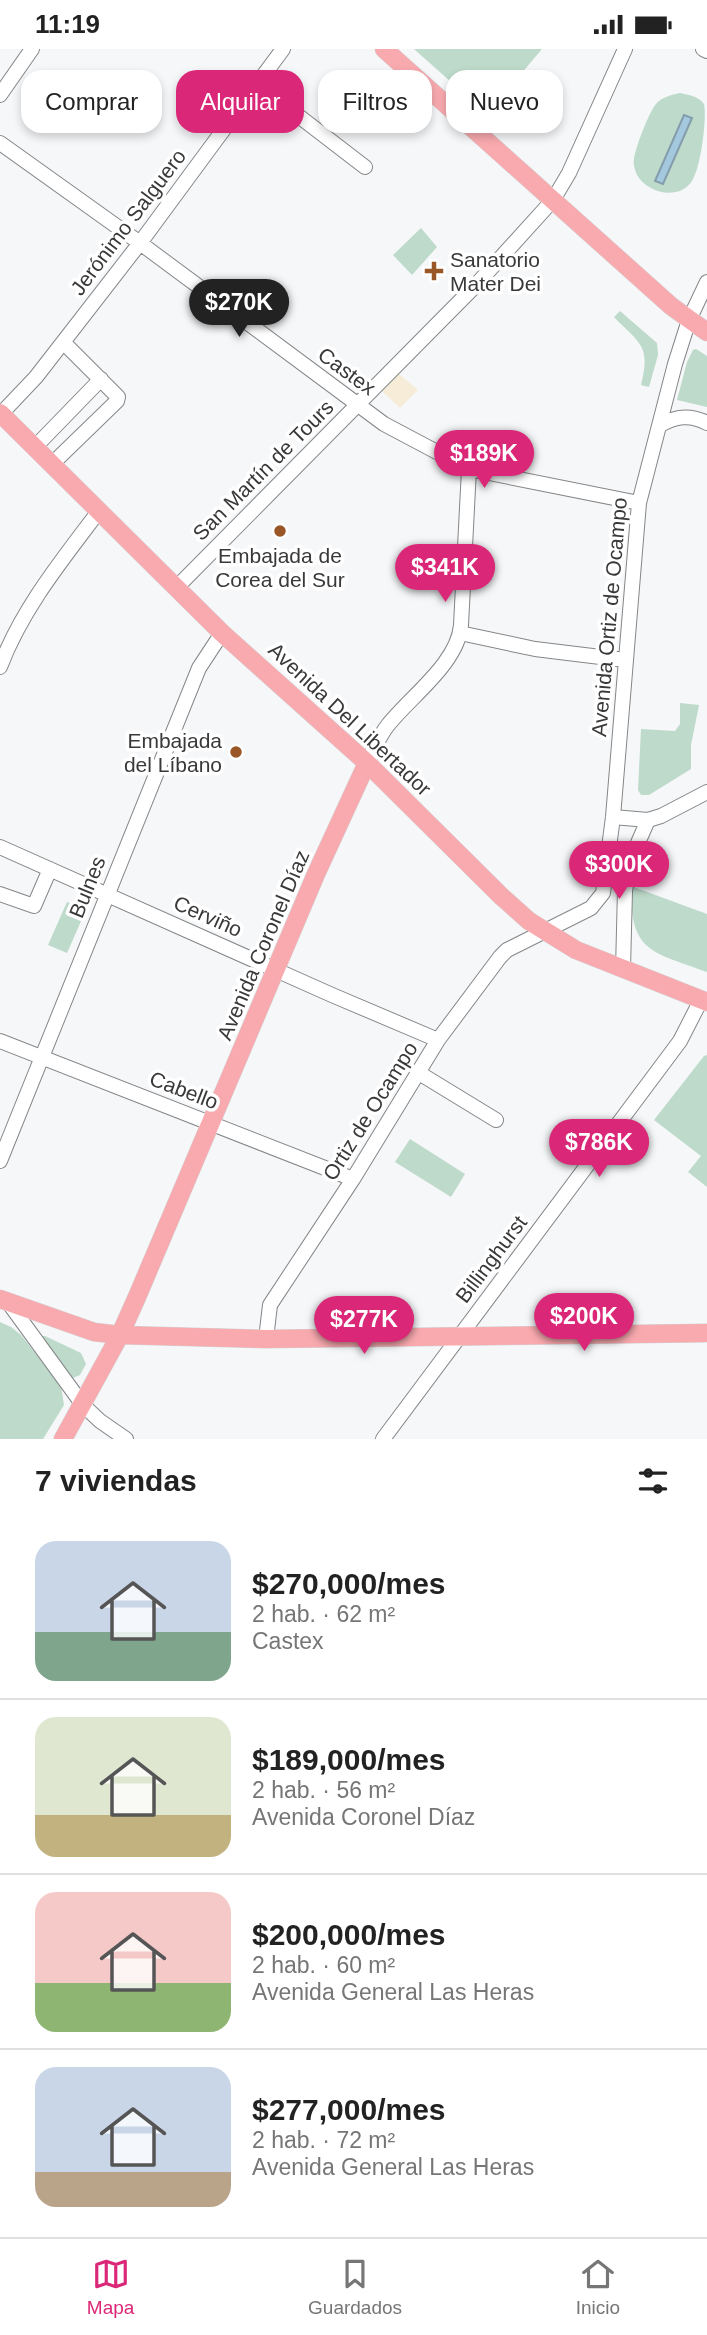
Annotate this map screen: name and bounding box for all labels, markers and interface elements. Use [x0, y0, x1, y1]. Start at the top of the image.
text: 11:19 [35, 9, 100, 39]
chip: Comprar [21, 70, 162, 133]
chip: Alquilar [176, 70, 304, 133]
chip: Filtros [318, 70, 432, 133]
chip: Nuevo [446, 70, 563, 133]
street label: Jerónimo Salguero [66, 145, 190, 299]
place label: Sanatorio Mater Dei [450, 248, 541, 295]
marker: Sanatorio Mater Dei [424, 261, 444, 281]
pin: $270K [190, 279, 288, 339]
text: $270K [205, 289, 273, 315]
street label: Castex [314, 342, 381, 400]
street label: San Martín de Tours [188, 395, 338, 545]
pin: $189K [435, 431, 533, 490]
text: $189K [450, 440, 518, 466]
street label: Avenida Ortiz de Ocampo [587, 496, 631, 738]
marker: Embajada de Corea del Sur [272, 523, 288, 539]
place label: Embajada de Corea del Sur [215, 544, 345, 591]
pin: $341K [396, 545, 494, 604]
text: $341K [411, 554, 479, 580]
street label: Avenida Del Libertador [264, 638, 436, 800]
place label: Embajada del Líbano [124, 729, 222, 776]
marker: Embajada del Líbano [228, 744, 244, 760]
pin: $300K [570, 841, 668, 901]
street label: Avenida Coronel Díaz [213, 847, 313, 1043]
text: $300K [585, 851, 653, 877]
street label: Bulnes [64, 853, 110, 921]
street label: Cerviño [170, 891, 246, 941]
street label: Ortiz de Ocampo [318, 1038, 422, 1184]
street label: Cabello [147, 1067, 221, 1113]
pin: $786K [550, 1119, 648, 1179]
text: $786K [565, 1129, 633, 1155]
street label: Billinghurst [451, 1211, 531, 1307]
pin: $200K [535, 1293, 633, 1353]
pin: $277K [315, 1297, 413, 1356]
text: $200K [550, 1303, 618, 1329]
text: $277K [330, 1306, 398, 1332]
icon: filters [634, 1462, 672, 1500]
text: 7 viviendas [35, 1464, 197, 1497]
text: $270,000/mes [252, 1567, 446, 1600]
icon: home [91, 1569, 175, 1653]
text: 2 hab. · 62 m² [252, 1601, 395, 1627]
text: Castex [252, 1628, 324, 1654]
text: $189,000/mes [252, 1743, 446, 1776]
icon: home [91, 1745, 175, 1829]
text: 2 hab. · 56 m² [252, 1777, 395, 1803]
text: Avenida Coronel Díaz [252, 1804, 475, 1830]
text: $200,000/mes [252, 1918, 446, 1951]
icon: home [91, 1920, 175, 2004]
text: 2 hab. · 60 m² [252, 1952, 395, 1978]
text: Avenida General Las Heras [252, 1979, 534, 2005]
text: $277,000/mes [252, 2093, 446, 2126]
icon: home [91, 2095, 175, 2179]
text: 2 hab. · 72 m² [252, 2127, 395, 2153]
text: Avenida General Las Heras [252, 2154, 534, 2180]
tab: Mapa [87, 2255, 134, 2319]
tab: Guardados [308, 2255, 402, 2319]
tab: Inicio [576, 2255, 620, 2319]

